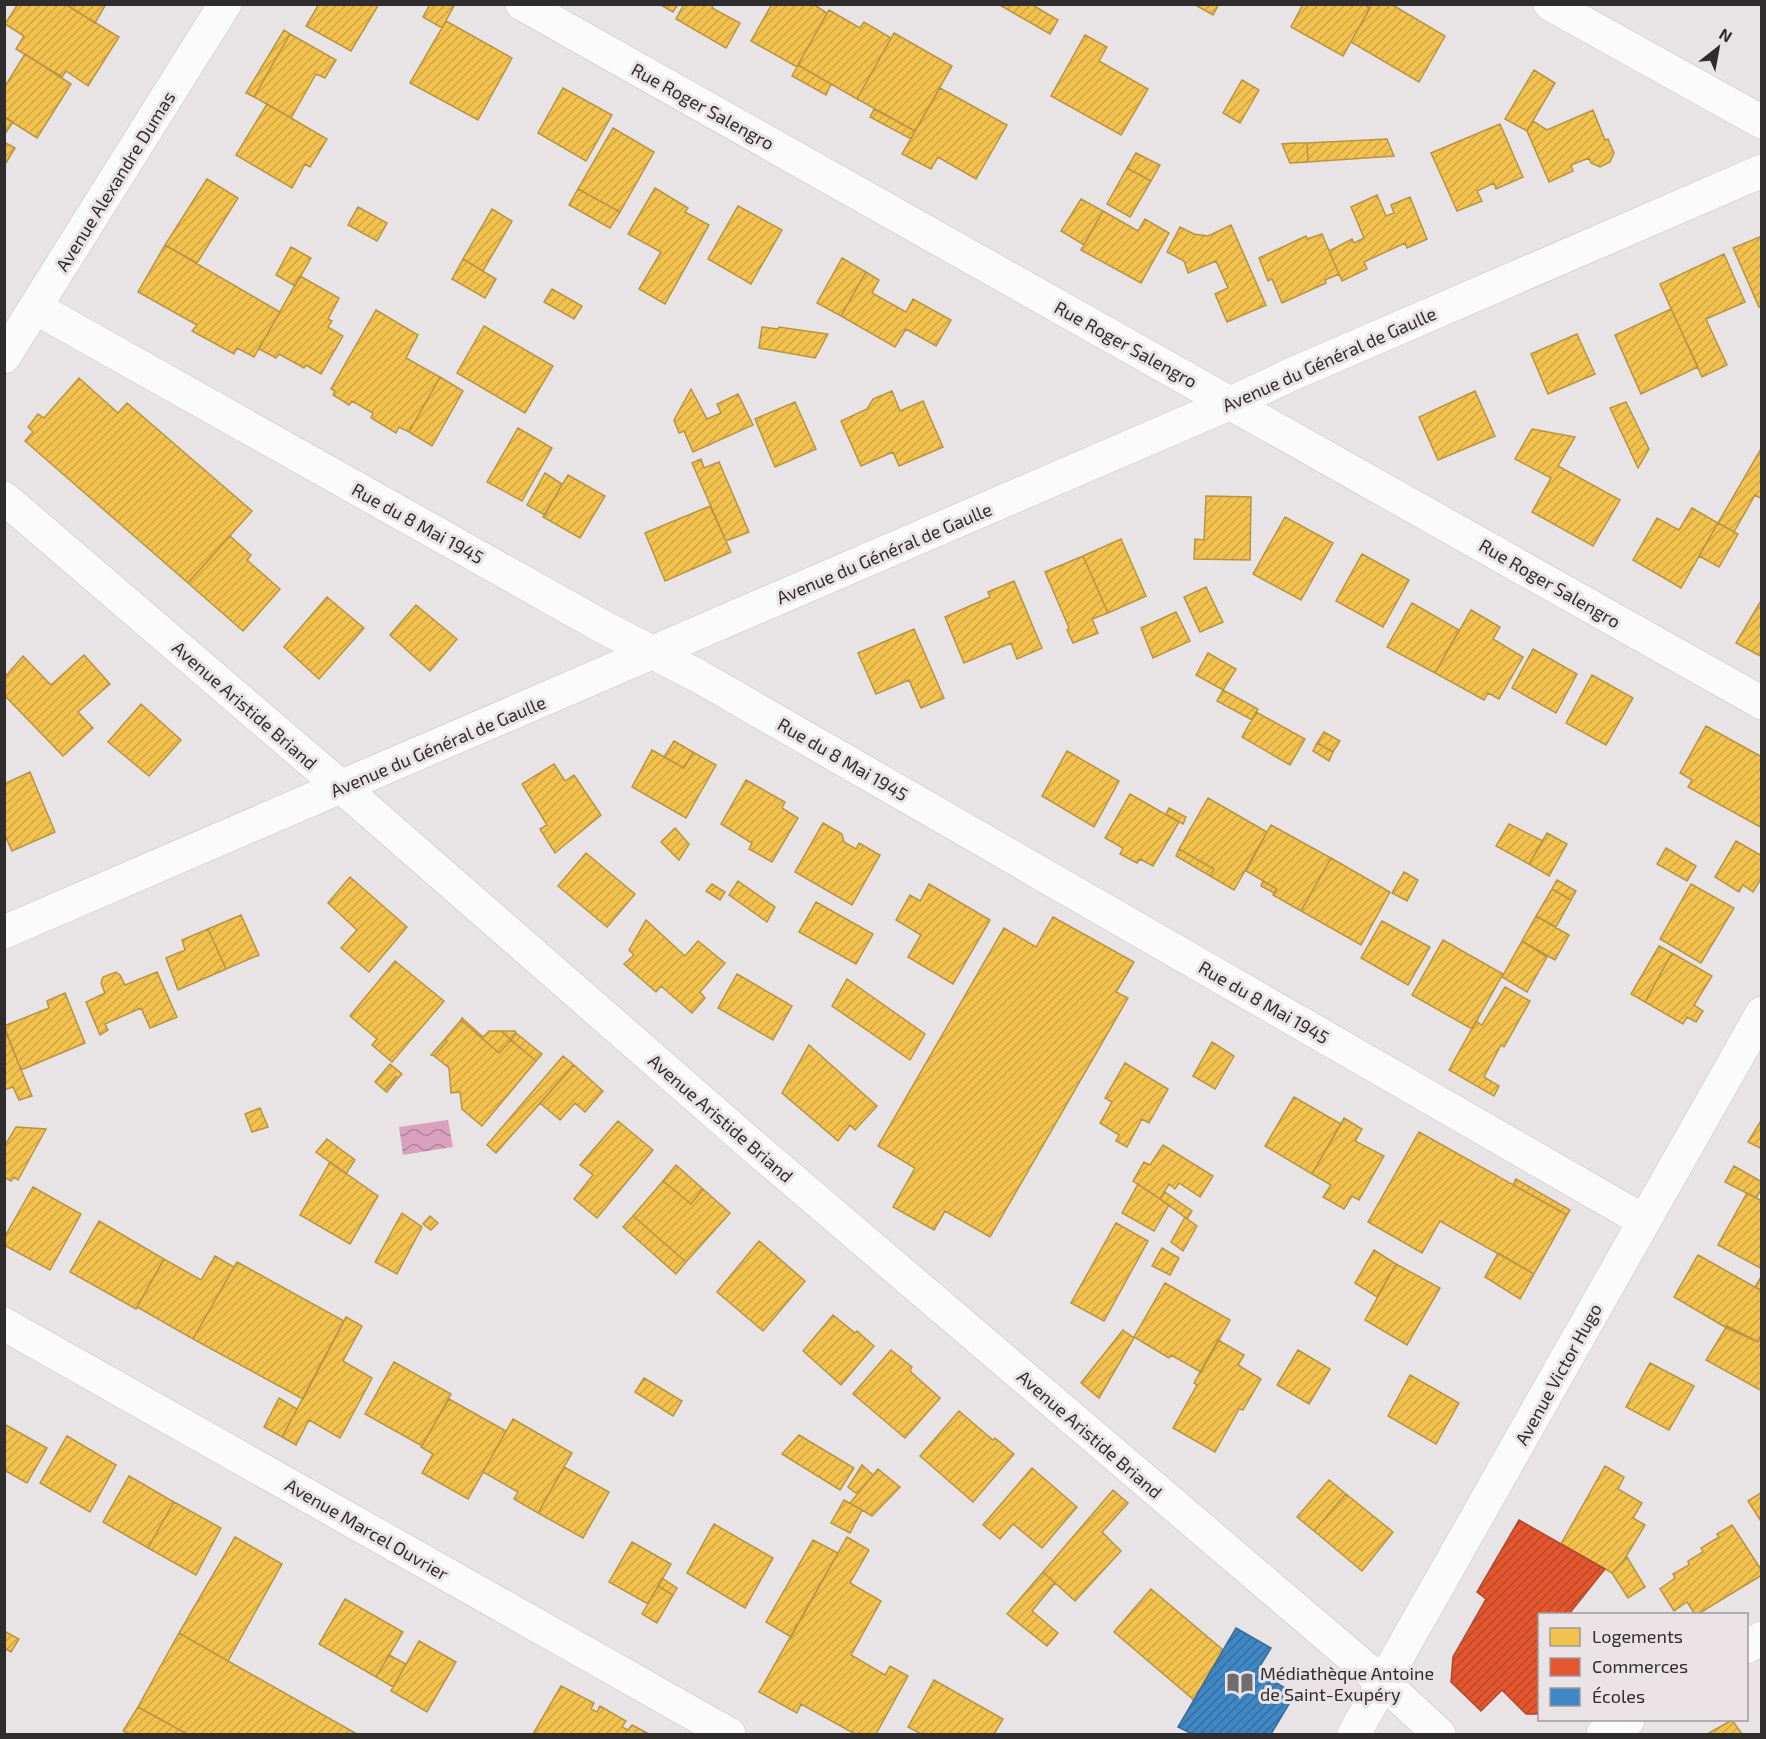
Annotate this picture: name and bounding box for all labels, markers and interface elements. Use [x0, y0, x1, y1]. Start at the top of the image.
north arrow [1688, 18, 1748, 78]
text: N [1716, 24, 1736, 46]
street label: Rue Roger Salengro [628, 58, 778, 154]
street label: Avenue Alexandre Dumas [51, 87, 179, 275]
street label: Rue Roger Salengro [1051, 296, 1201, 392]
street label: Avenue du Général de Gaulle [1219, 302, 1439, 416]
street label: Rue du 8 Mai 1945 [348, 478, 488, 568]
street label: Avenue du Général de Gaulle [773, 498, 995, 608]
street label: Rue Roger Salengro [1475, 534, 1625, 632]
street label: Avenue Aristide Briand [168, 636, 322, 774]
street label: Avenue du Général de Gaulle [327, 691, 549, 801]
street label: Rue du 8 Mai 1945 [774, 713, 912, 805]
street label: Rue du 8 Mai 1945 [1195, 956, 1333, 1048]
street label: Avenue Aristide Briand [644, 1049, 798, 1187]
street label: Avenue Victor Hugo [1510, 1299, 1606, 1449]
street label: Avenue Aristide Briand [1013, 1365, 1167, 1503]
street label: Avenue Marcel Ouvrier [282, 1473, 452, 1585]
legend [1538, 1613, 1748, 1721]
text: Logements [1592, 1625, 1683, 1647]
text: Commerces [1592, 1655, 1688, 1677]
place label: Médiathèque Antoine de Saint-Exupéry [1260, 1662, 1434, 1705]
library icon: Médiathèque Antoine de Saint-Exupéry [1225, 1668, 1255, 1698]
text: Écoles [1592, 1685, 1645, 1707]

